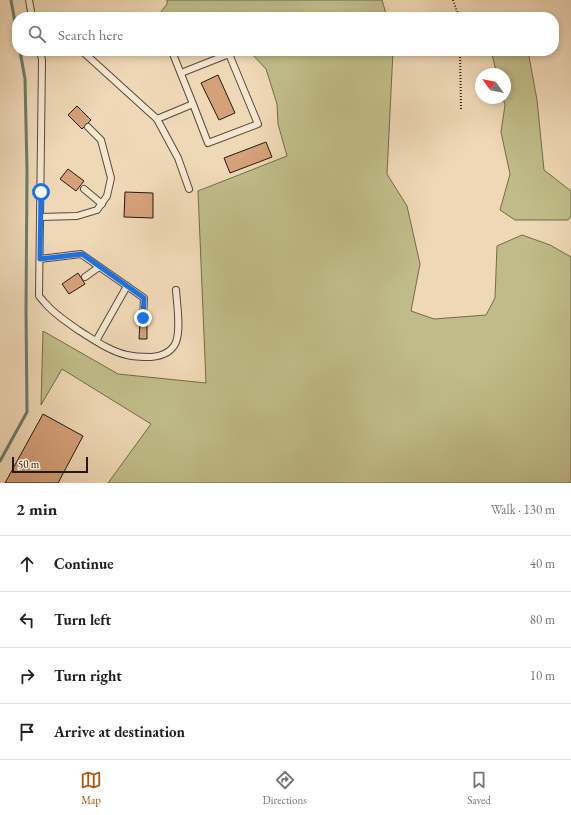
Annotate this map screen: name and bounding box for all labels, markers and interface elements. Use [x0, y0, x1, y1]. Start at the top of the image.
search box [12, 12, 559, 56]
icon: search [26, 23, 48, 45]
text: Search here [58, 25, 123, 44]
north arrow [475, 68, 511, 104]
route start [32, 183, 50, 201]
route end [134, 309, 152, 327]
scale bar [12, 455, 88, 474]
text: 50 m [18, 457, 39, 471]
text: 2 min [16, 498, 57, 520]
text: Walk · 130 m [491, 501, 555, 518]
icon: ahead [16, 553, 38, 575]
text: Continue [54, 554, 114, 573]
text: 40 m [530, 555, 555, 572]
icon: left [16, 609, 38, 631]
text: Turn left [54, 610, 111, 629]
text: 80 m [530, 611, 555, 628]
icon: right [16, 665, 38, 687]
text: Turn right [54, 666, 122, 685]
text: 10 m [530, 667, 555, 684]
icon: arrive [16, 721, 38, 743]
text: Arrive at destination [54, 722, 185, 741]
tab: Map [80, 769, 102, 807]
tab: Directions [263, 769, 307, 807]
tab: Saved [467, 769, 491, 807]

